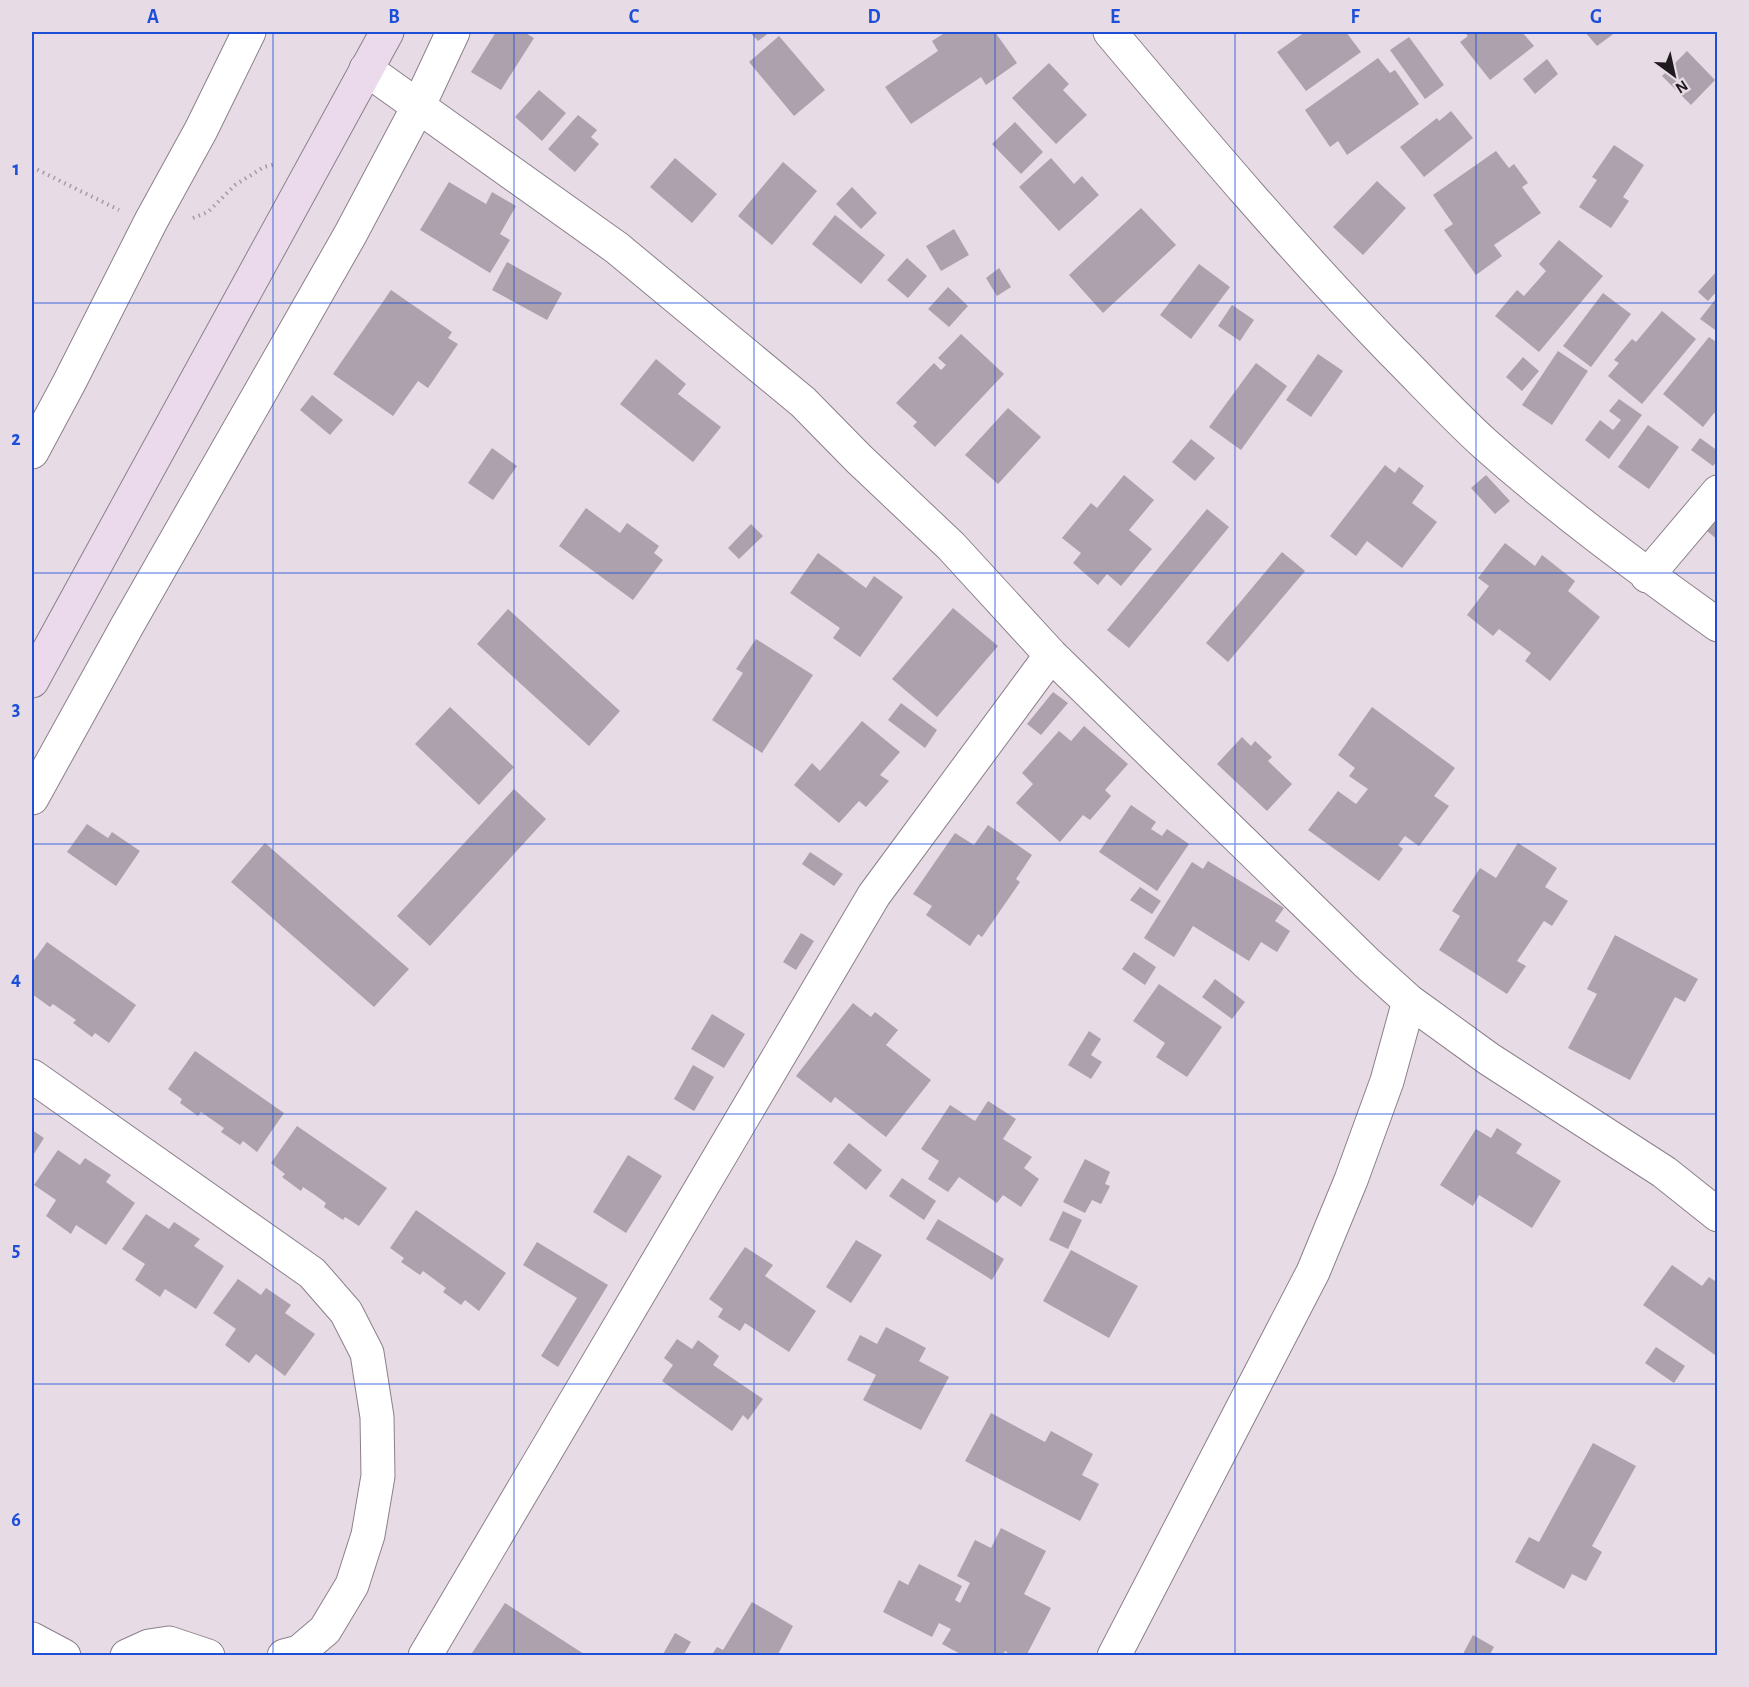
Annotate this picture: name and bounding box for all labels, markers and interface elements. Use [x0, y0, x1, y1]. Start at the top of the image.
text: A [147, 7, 159, 27]
text: B [388, 7, 400, 27]
text: C [629, 7, 640, 27]
text: D [867, 7, 881, 27]
text: E [1110, 7, 1120, 27]
text: F [1350, 7, 1360, 27]
text: G [1590, 7, 1602, 27]
north arrow [1644, 45, 1704, 105]
text: N [1673, 77, 1691, 96]
text: 1 [12, 159, 20, 179]
text: 2 [11, 429, 21, 449]
text: 3 [12, 699, 20, 719]
text: 4 [11, 969, 21, 989]
text: 5 [12, 1240, 20, 1260]
text: 6 [11, 1510, 21, 1530]

